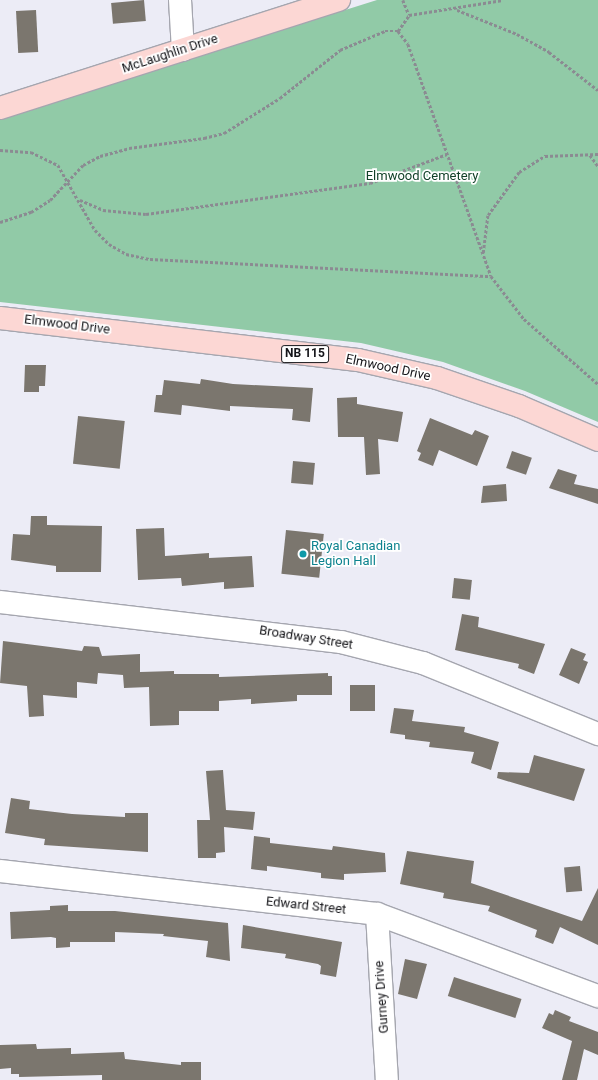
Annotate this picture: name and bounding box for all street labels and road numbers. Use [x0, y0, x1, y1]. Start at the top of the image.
street label: McLaughlin Drive [120, 31, 220, 77]
street label: Elmwood Drive [23, 312, 111, 338]
road number: NB 115 [281, 344, 329, 364]
street label: Elmwood Drive [344, 351, 432, 385]
street label: Broadway Street [258, 623, 354, 653]
street label: Edward Street [265, 894, 347, 918]
street label: Gurney Drive [372, 960, 392, 1034]

